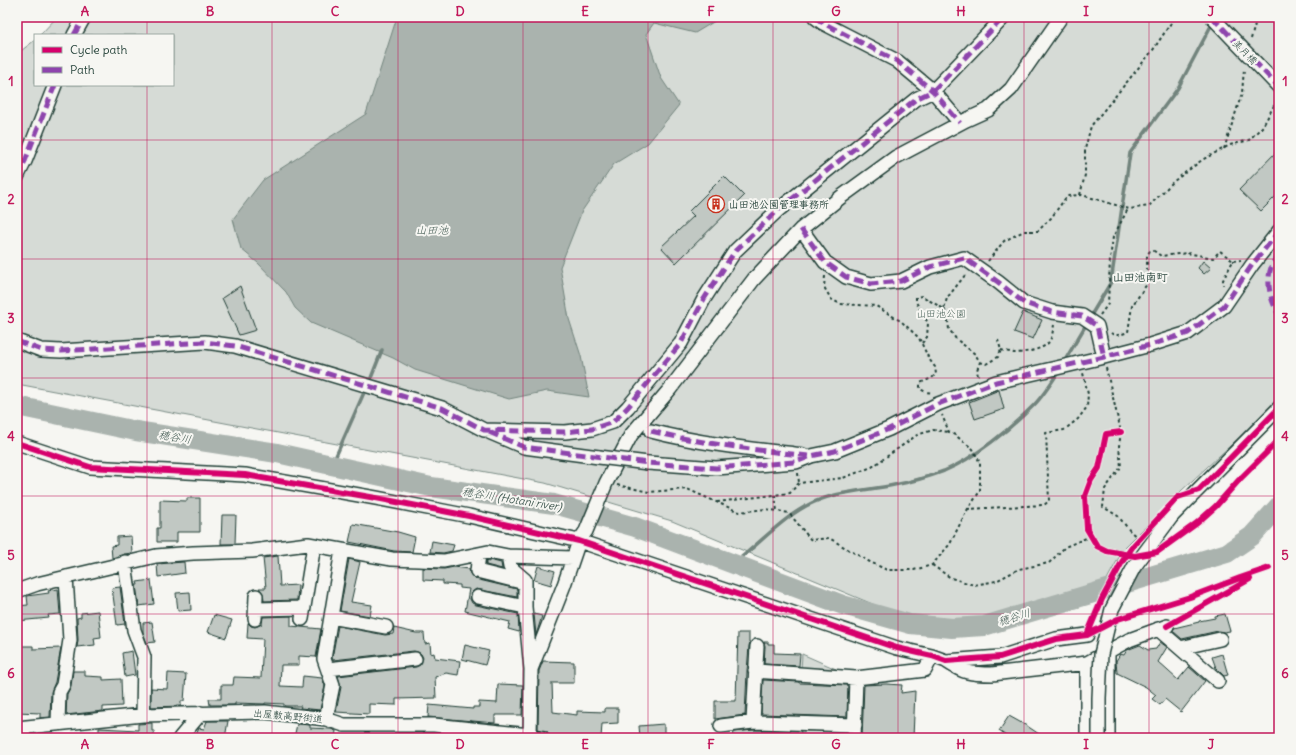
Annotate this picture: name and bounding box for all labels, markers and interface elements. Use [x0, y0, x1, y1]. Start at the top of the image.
text: A [81, 3, 90, 20]
text: B [206, 3, 215, 20]
text: C [331, 3, 340, 20]
text: D [455, 3, 465, 20]
text: E [581, 3, 589, 20]
text: F [707, 3, 715, 20]
text: G [831, 3, 841, 20]
text: H [956, 3, 966, 20]
text: I [1083, 3, 1089, 20]
text: J [1208, 3, 1215, 20]
legend [34, 34, 174, 86]
street label: 美月橋 [1230, 37, 1260, 67]
text: Cycle path [70, 42, 127, 57]
text: Path [70, 62, 95, 77]
text: 1 [8, 73, 14, 90]
text: 1 [1282, 73, 1288, 90]
text: 2 [7, 191, 15, 208]
text: 2 [1281, 191, 1289, 208]
building icon: 山田池公園管理事務所 [706, 194, 726, 214]
place label: 山田池公園管理事務所 [729, 198, 829, 211]
water label: 山田池 [416, 223, 449, 237]
district label: 山田池南町 [1113, 270, 1168, 284]
park label: 山田池公園 [916, 307, 966, 320]
text: 3 [7, 310, 15, 327]
text: 3 [1281, 310, 1289, 327]
text: 4 [7, 428, 15, 445]
water label: 穂谷川 [158, 428, 192, 446]
text: 4 [1281, 428, 1289, 445]
water label: 穂谷川 (Hotani river) [461, 484, 563, 514]
text: 5 [7, 547, 15, 564]
text: 5 [1281, 547, 1289, 564]
water label: 穂谷川 [996, 605, 1032, 629]
text: 6 [7, 665, 15, 682]
text: 6 [1281, 665, 1289, 682]
street label: 出屋敷高野街道 [253, 706, 323, 726]
text: A [81, 736, 90, 753]
text: B [206, 736, 215, 753]
text: C [331, 736, 340, 753]
text: D [455, 736, 465, 753]
text: E [581, 736, 589, 753]
text: F [707, 736, 715, 753]
text: G [831, 736, 841, 753]
text: H [956, 736, 966, 753]
text: I [1083, 736, 1089, 753]
text: J [1208, 736, 1215, 753]

